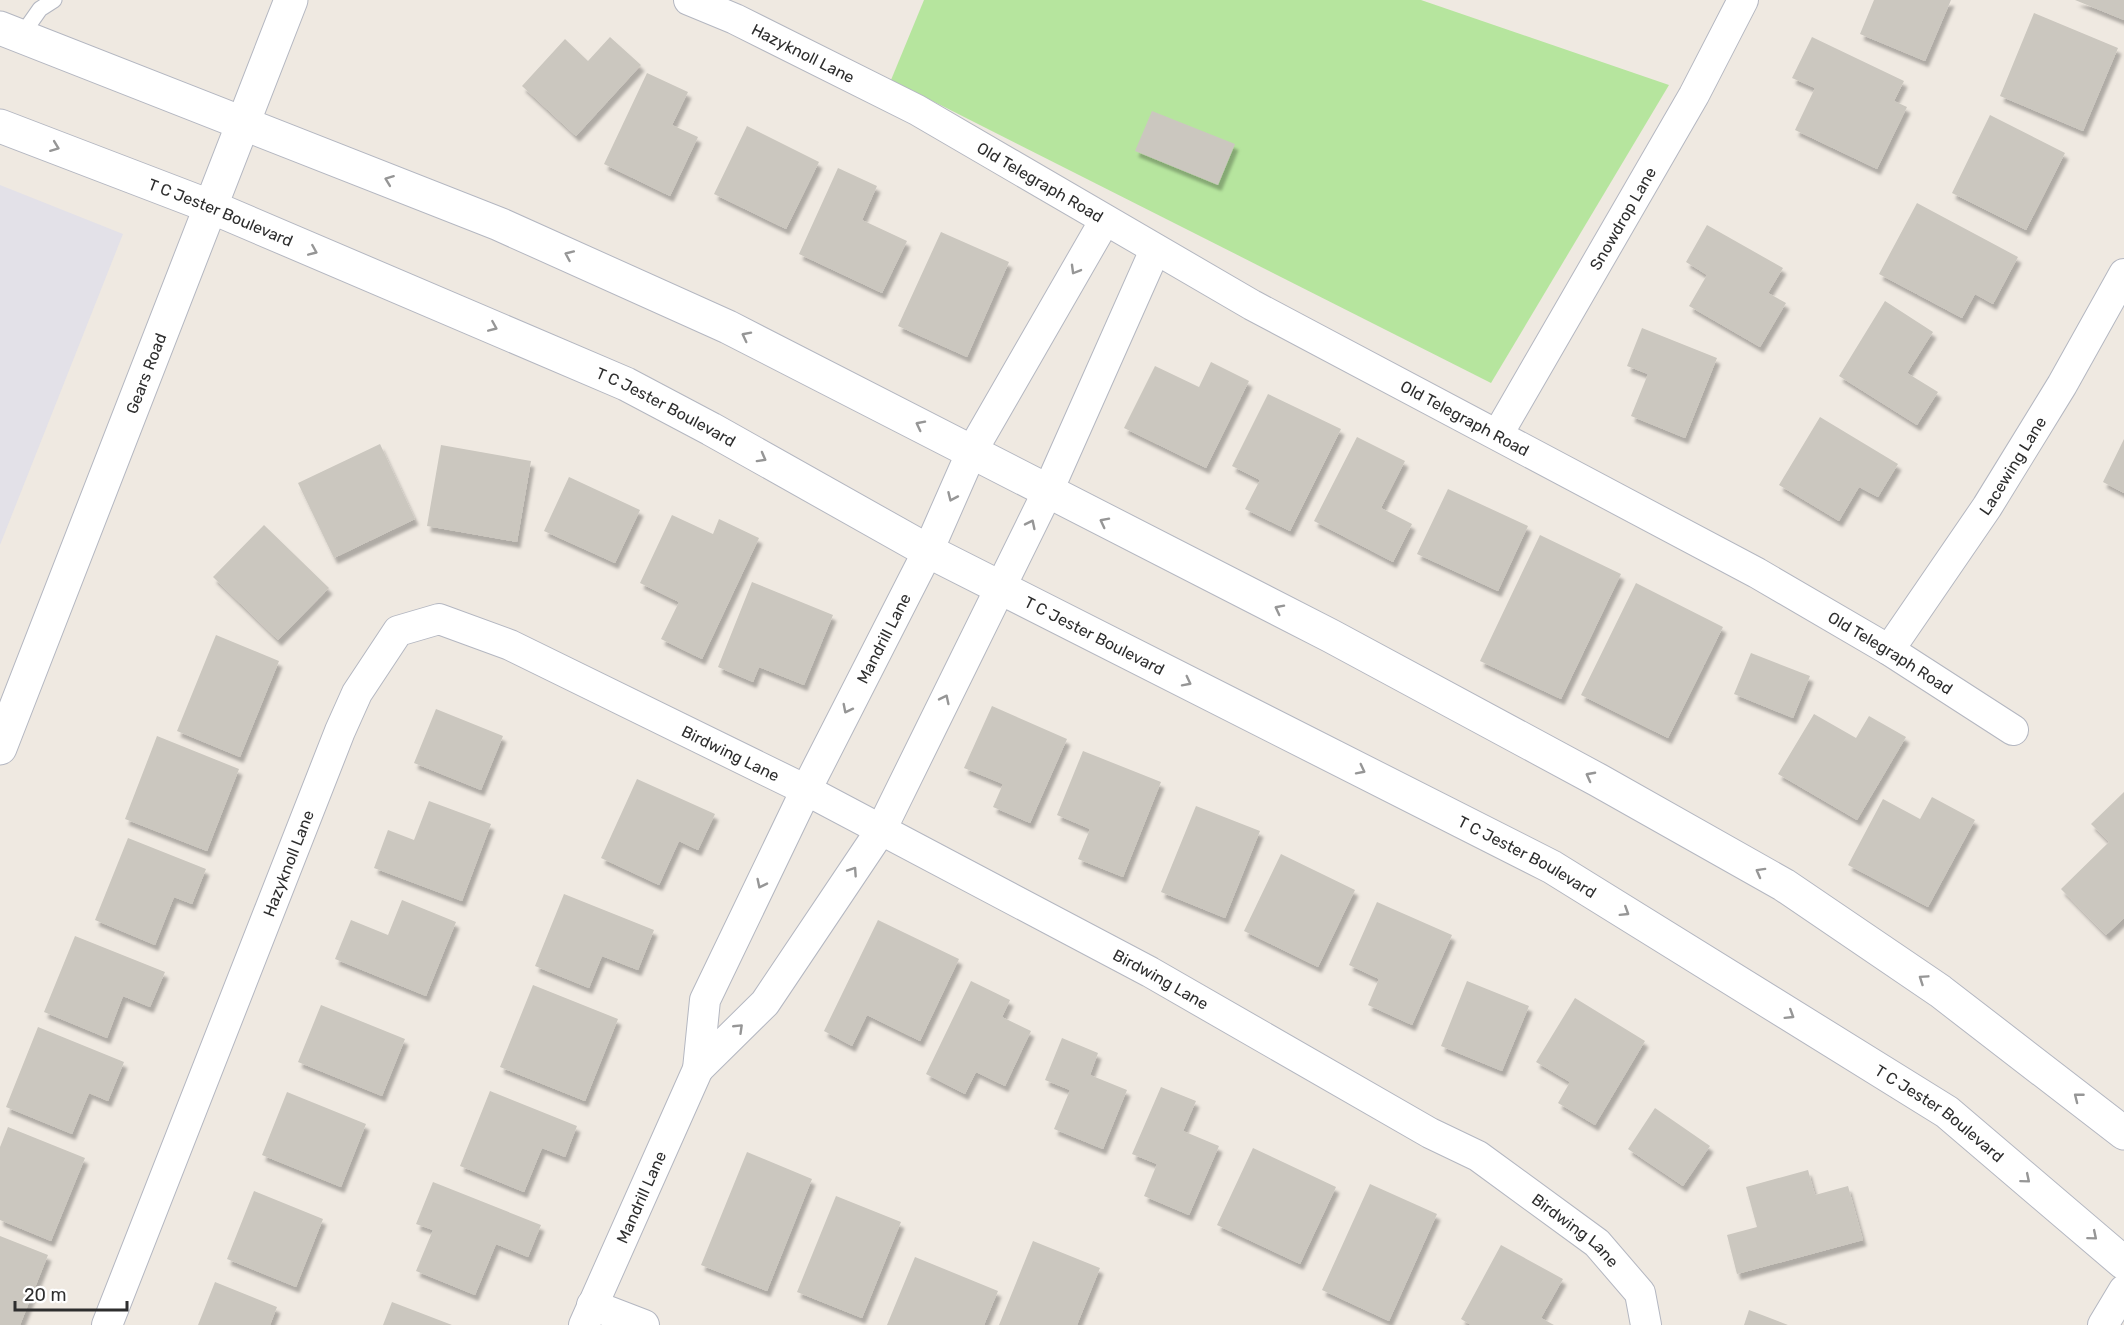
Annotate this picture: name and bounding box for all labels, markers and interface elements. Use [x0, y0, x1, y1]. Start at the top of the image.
street label: Hazyknoll Lane [748, 20, 858, 87]
street label: Old Telegraph Road [974, 138, 1107, 226]
one-way arrow [49, 139, 59, 152]
street label: Snowdrop Lane [1586, 164, 1660, 274]
street label: T C Jester Boulevard [146, 175, 296, 251]
one-way arrow [384, 175, 395, 188]
one-way arrow [307, 243, 318, 255]
one-way arrow [564, 251, 575, 263]
one-way arrow [1071, 264, 1083, 274]
one-way arrow [486, 320, 497, 332]
street label: Gears Road [122, 331, 170, 417]
one-way arrow [742, 332, 753, 343]
street label: T C Jester Boulevard [593, 363, 739, 451]
street label: Old Telegraph Road [1397, 377, 1532, 460]
street label: Lacewing Lane [1975, 413, 2050, 519]
one-way arrow [915, 420, 926, 432]
one-way arrow [756, 450, 767, 462]
one-way arrow [947, 490, 959, 501]
one-way arrow [1100, 517, 1111, 529]
one-way arrow [1024, 520, 1036, 531]
street label: Mandrill Lane [853, 590, 915, 687]
street label: T C Jester Boulevard [1021, 592, 1168, 679]
one-way arrow [1274, 605, 1285, 617]
street label: Old Telegraph Road [1824, 608, 1956, 699]
one-way arrow [1180, 675, 1191, 686]
one-way arrow [938, 695, 950, 706]
one-way arrow [843, 703, 854, 713]
street label: Birdwing Lane [678, 722, 782, 785]
one-way arrow [1354, 763, 1365, 774]
one-way arrow [1586, 772, 1597, 783]
street label: Hazyknoll Lane [259, 808, 318, 919]
street label: T C Jester Boulevard [1455, 812, 1600, 902]
one-way arrow [846, 867, 858, 877]
one-way arrow [1756, 867, 1766, 879]
one-way arrow [756, 877, 768, 888]
one-way arrow [1619, 904, 1629, 916]
street label: Birdwing Lane [1110, 945, 1212, 1014]
one-way arrow [1919, 975, 1930, 986]
one-way arrow [1784, 1007, 1794, 1019]
one-way arrow [732, 1025, 743, 1036]
street label: T C Jester Boulevard [1871, 1061, 2007, 1166]
one-way arrow [2074, 1094, 2085, 1105]
street label: Mandrill Lane [613, 1148, 670, 1246]
one-way arrow [2019, 1172, 2030, 1183]
street label: Birdwing Lane [1528, 1190, 1622, 1271]
one-way arrow [2086, 1229, 2097, 1240]
scale bar [15, 1274, 128, 1312]
text: 20 m [24, 1284, 66, 1306]

